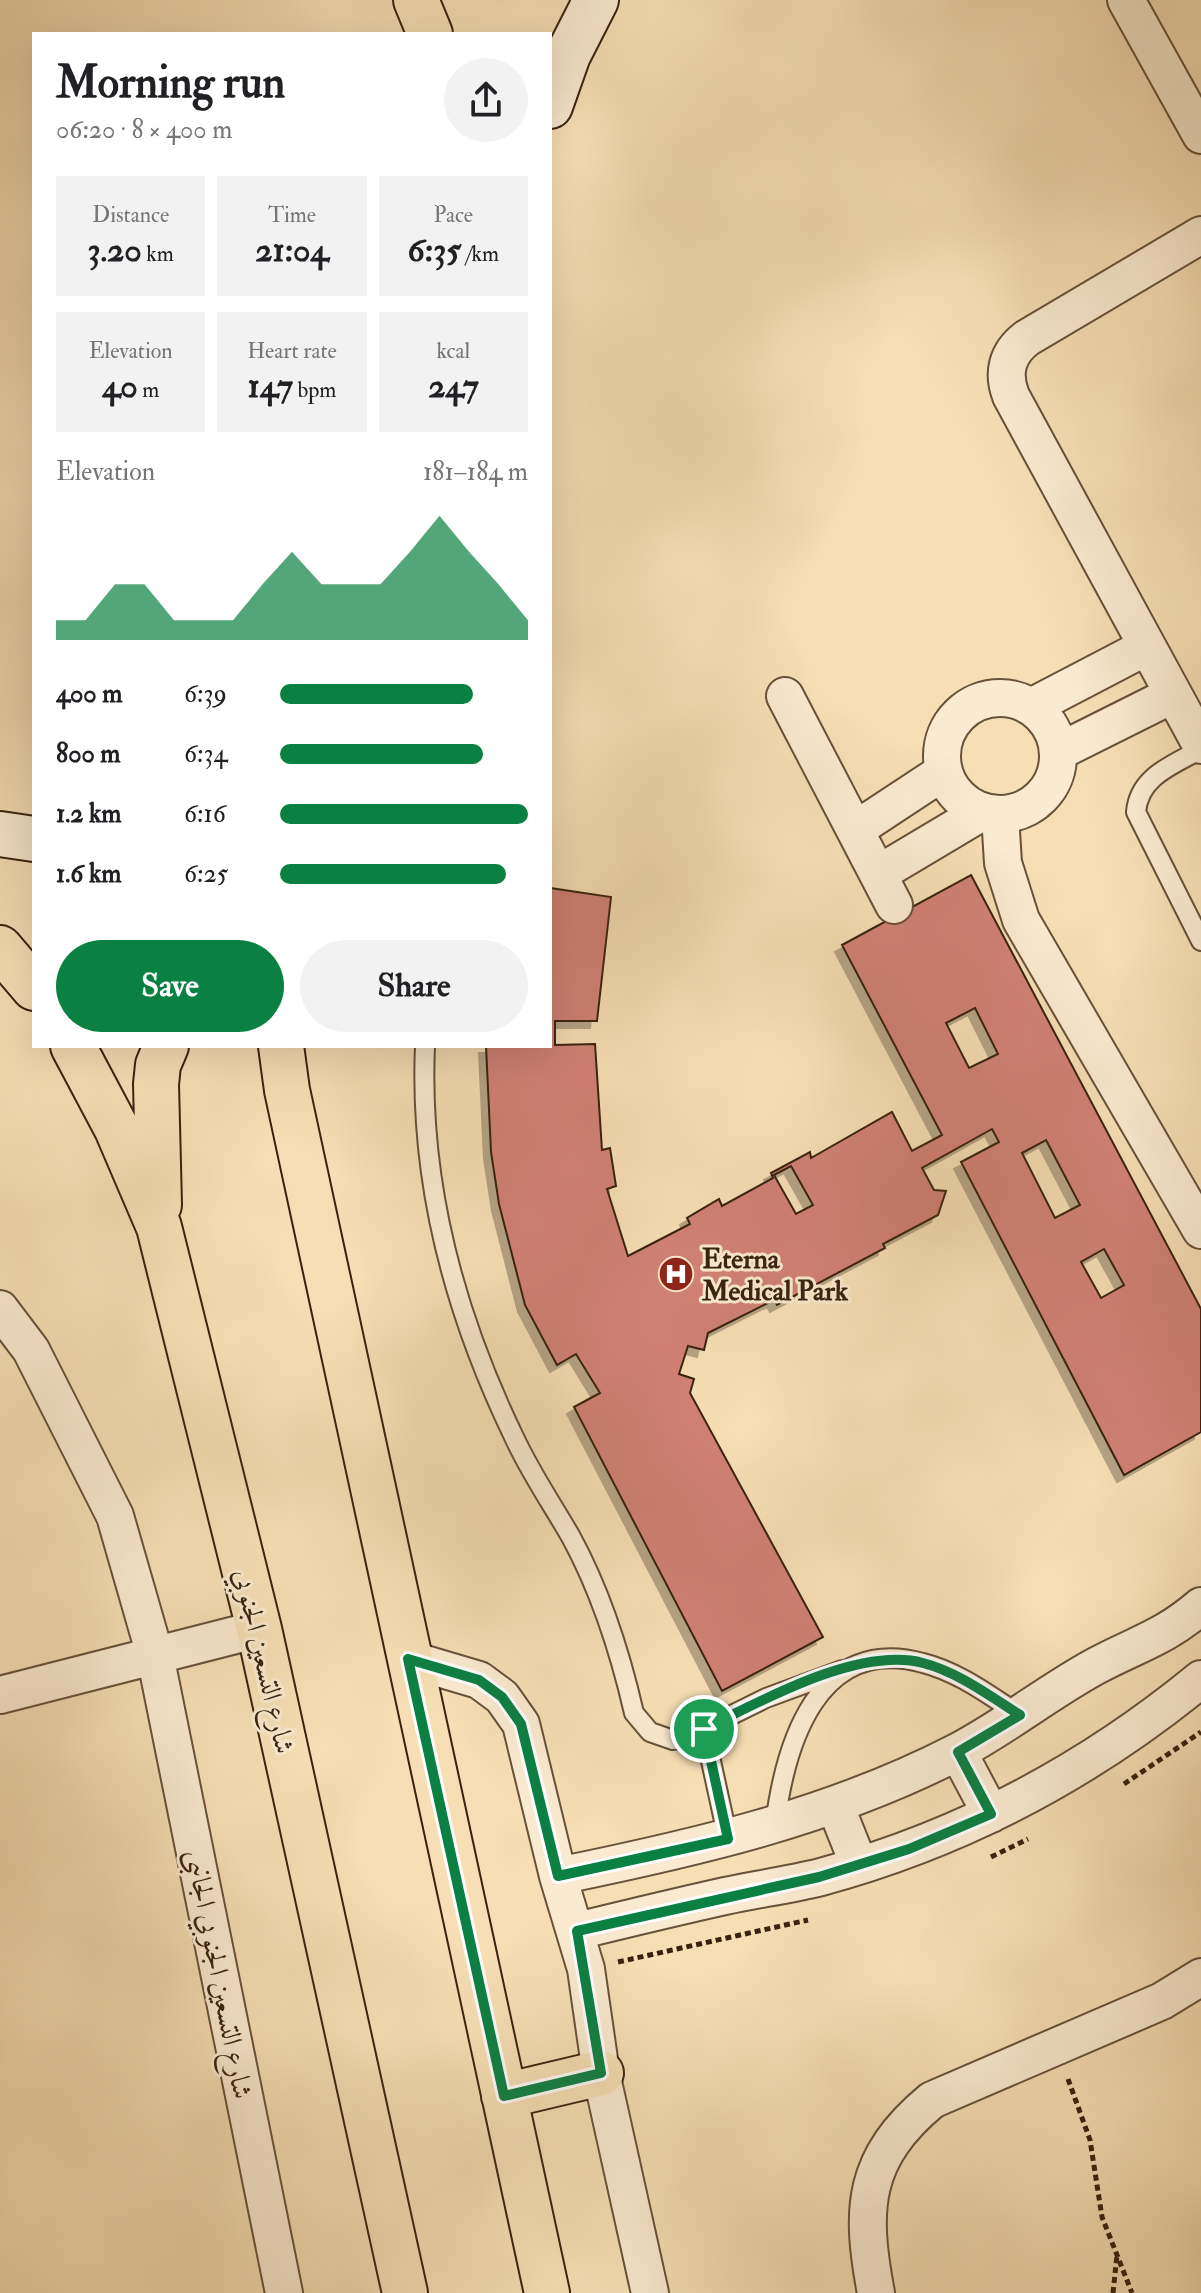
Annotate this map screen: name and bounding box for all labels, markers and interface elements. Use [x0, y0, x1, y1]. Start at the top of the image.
text: Morning run [56, 56, 285, 111]
button: share [444, 58, 528, 142]
text: 06:20 · 8 × 400 m [56, 114, 232, 146]
text: Distance [92, 201, 169, 229]
text: Time [268, 201, 316, 229]
text: Pace [434, 201, 473, 229]
text: 3.20 [87, 229, 142, 272]
text: 21:04 [255, 229, 329, 272]
text: 6:35 [408, 229, 461, 272]
text: km [142, 240, 174, 268]
text: /km [461, 240, 499, 268]
text: Elevation [89, 337, 173, 365]
text: Heart rate [247, 337, 337, 365]
text: kcal [436, 337, 470, 365]
text: 40 [102, 365, 138, 408]
text: 147 [248, 365, 293, 408]
text: 247 [428, 365, 479, 408]
text: m [138, 376, 159, 404]
text: bpm [293, 376, 336, 404]
text: Elevation [56, 456, 155, 488]
text: 181–184 m [423, 456, 528, 488]
text: 400 m [56, 678, 122, 710]
text: 6:39 [184, 678, 227, 710]
text: 800 m [56, 738, 121, 770]
text: 6:34 [184, 738, 227, 770]
text: 1.2 km [56, 798, 122, 830]
text: 6:16 [184, 798, 226, 830]
text: 1.6 km [56, 858, 121, 890]
text: 6:25 [184, 858, 228, 890]
button: Save [56, 940, 284, 1032]
button: Share [300, 940, 528, 1032]
place label: Eterna Medical Park [701, 1242, 849, 1309]
hospital icon: Eterna Medical Park [657, 1255, 695, 1293]
street label: شارع التسعين الجنوبي [220, 1565, 302, 1758]
pin [670, 1695, 738, 1763]
icon: arrive [682, 1707, 726, 1751]
street label: شارع التسعين الجنوبي الجانبى [172, 1847, 260, 2103]

